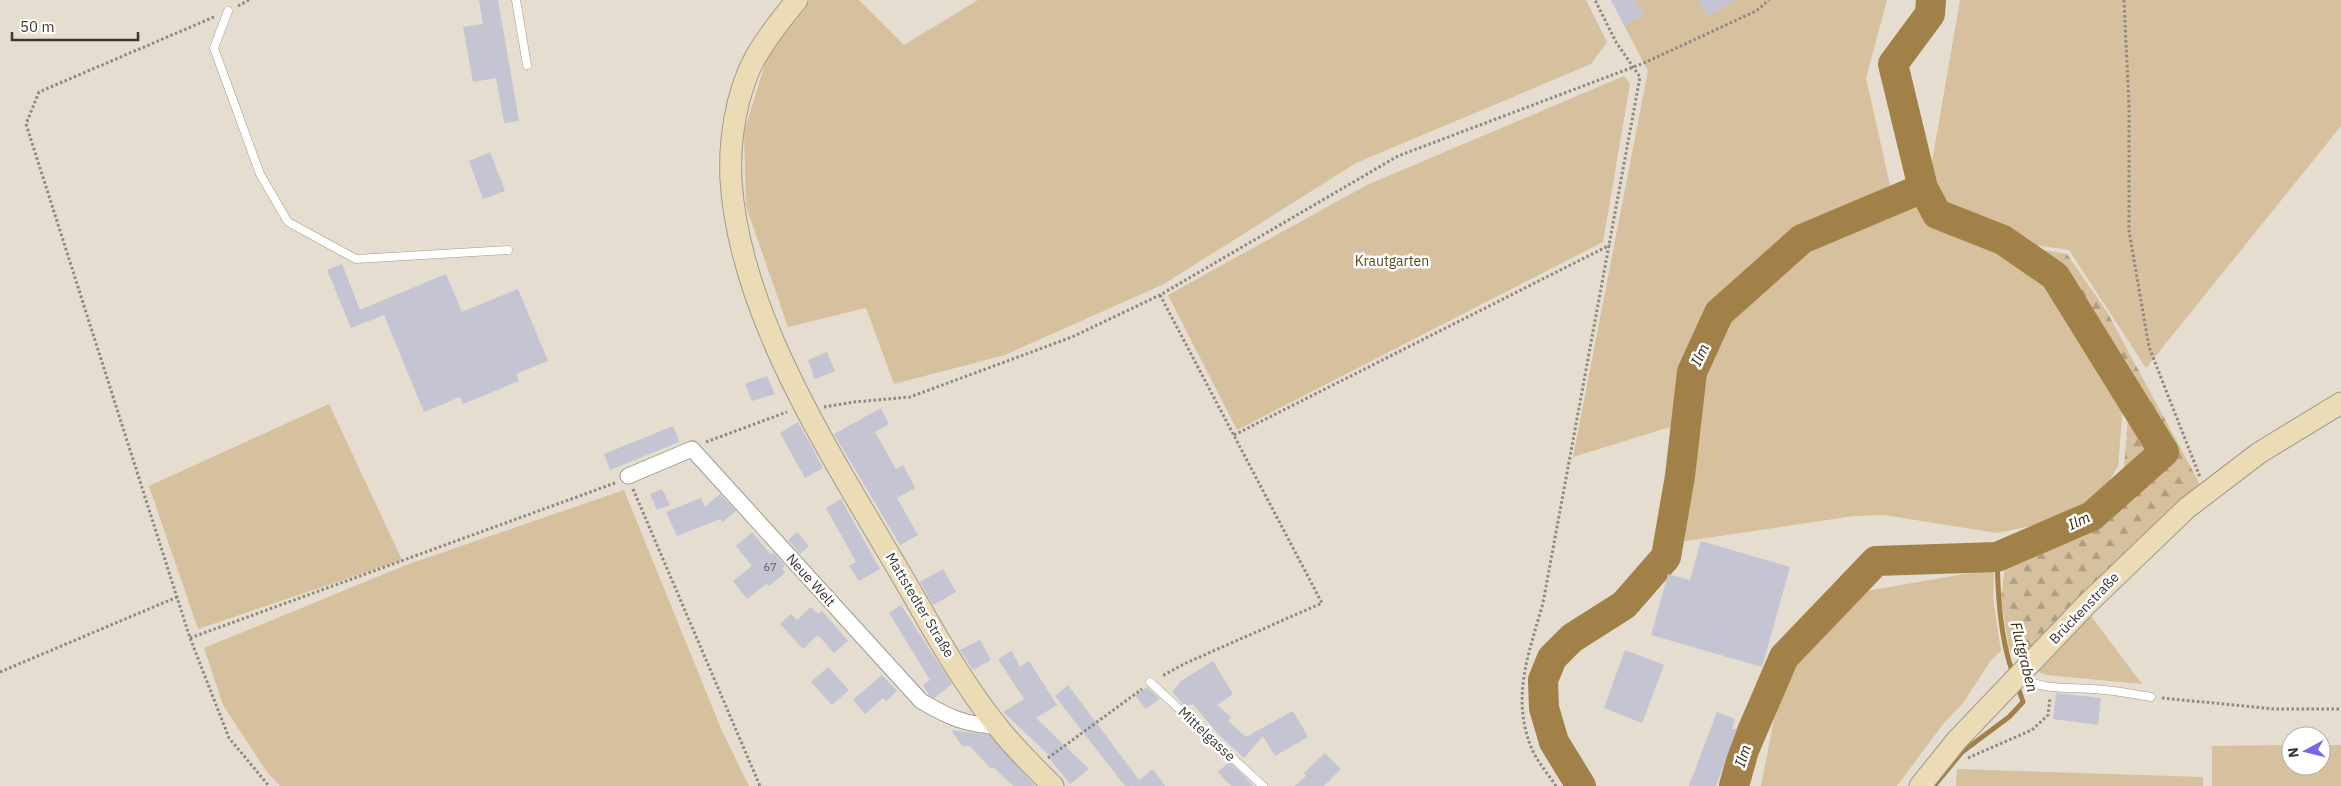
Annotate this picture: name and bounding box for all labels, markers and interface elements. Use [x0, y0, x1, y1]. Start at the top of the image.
scale bar [12, 10, 139, 42]
text: 50 m [20, 17, 55, 36]
park label: Krautgarten [1355, 252, 1429, 270]
water label: Ilm [1686, 341, 1713, 369]
water label: Ilm [2065, 507, 2093, 534]
street label: Mattstedter Straße [882, 549, 959, 661]
street label: Neue Welt [783, 550, 840, 610]
house number: 67 [763, 560, 777, 574]
street label: Brückenstraße [2045, 568, 2123, 648]
water label: Flutgraben [2007, 620, 2042, 694]
street label: Mittelgasse [1175, 703, 1240, 765]
north arrow [2281, 726, 2331, 776]
water label: Ilm [1730, 742, 1755, 769]
text: N [2284, 746, 2303, 759]

